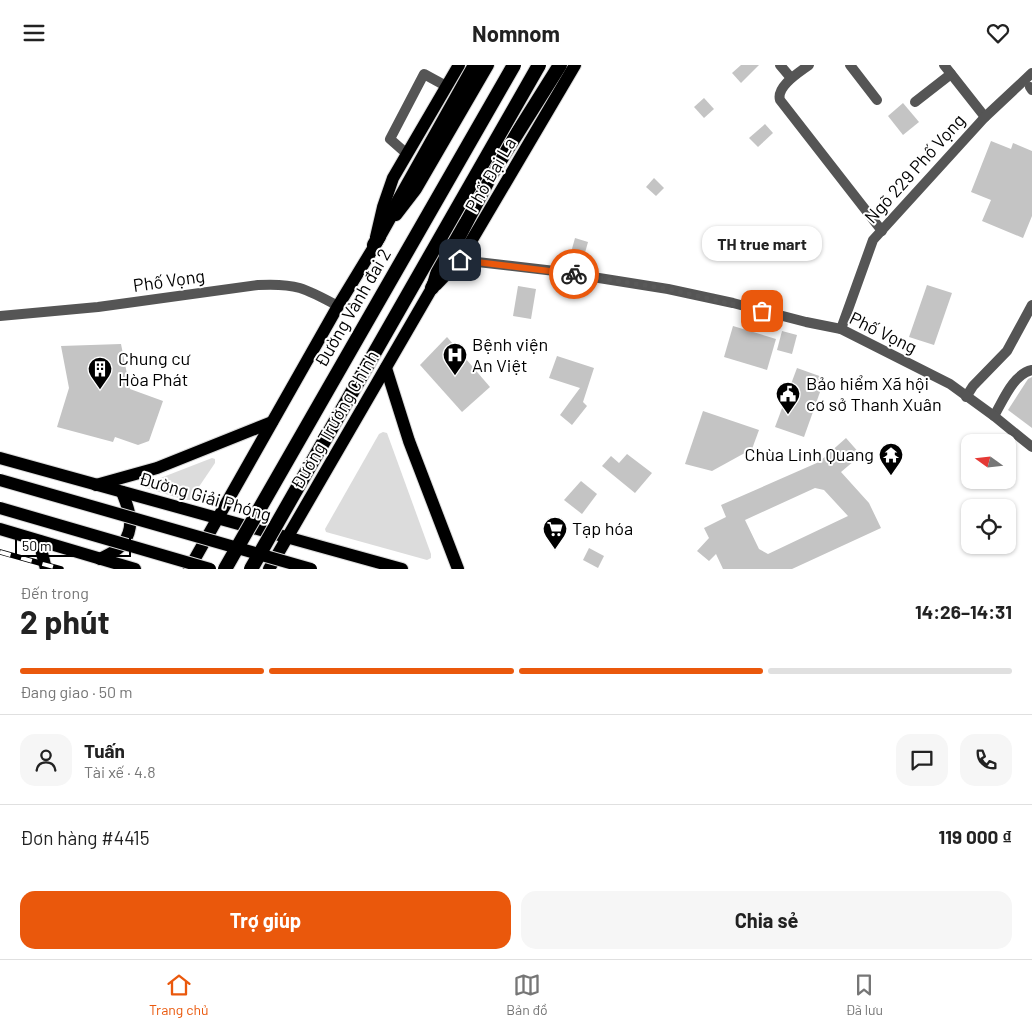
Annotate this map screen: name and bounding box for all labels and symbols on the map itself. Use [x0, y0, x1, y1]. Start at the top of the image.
street label: Ngõ 229 Phố Vọng [859, 109, 969, 228]
street label: Phố Đại La [460, 133, 520, 216]
callout: TH true mart [702, 226, 822, 261]
pin [439, 239, 481, 281]
street label: Đường Vành đai 2 [309, 244, 395, 371]
courier [549, 249, 599, 299]
street label: Phố Vọng [132, 264, 206, 296]
pin [741, 290, 783, 332]
street label: Phố Vọng [846, 306, 921, 358]
place label: Bệnh viện An Việt [472, 333, 548, 376]
hospital icon: Bệnh viện An Việt [442, 342, 468, 376]
street label: Đường Trường Chinh [285, 346, 383, 493]
place label: Chung cư Hòa Phát [118, 347, 191, 390]
building icon: Chung cư Hòa Phát [87, 356, 113, 390]
place label: Bảo hiểm Xã hội cơ sở Thanh Xuân [806, 372, 942, 415]
public building icon: Bảo hiểm Xã hội cơ sở Thanh Xuân [775, 381, 801, 415]
north arrow [961, 434, 1016, 489]
temple icon: Chùa Linh Quang [878, 442, 904, 476]
place label: Chùa Linh Quang [745, 443, 874, 465]
street label: Đường Giải Phóng [137, 467, 274, 525]
supermarket icon: Tạp hóa [542, 516, 568, 550]
place label: Tạp hóa [572, 517, 633, 539]
scale bar [15, 534, 131, 557]

